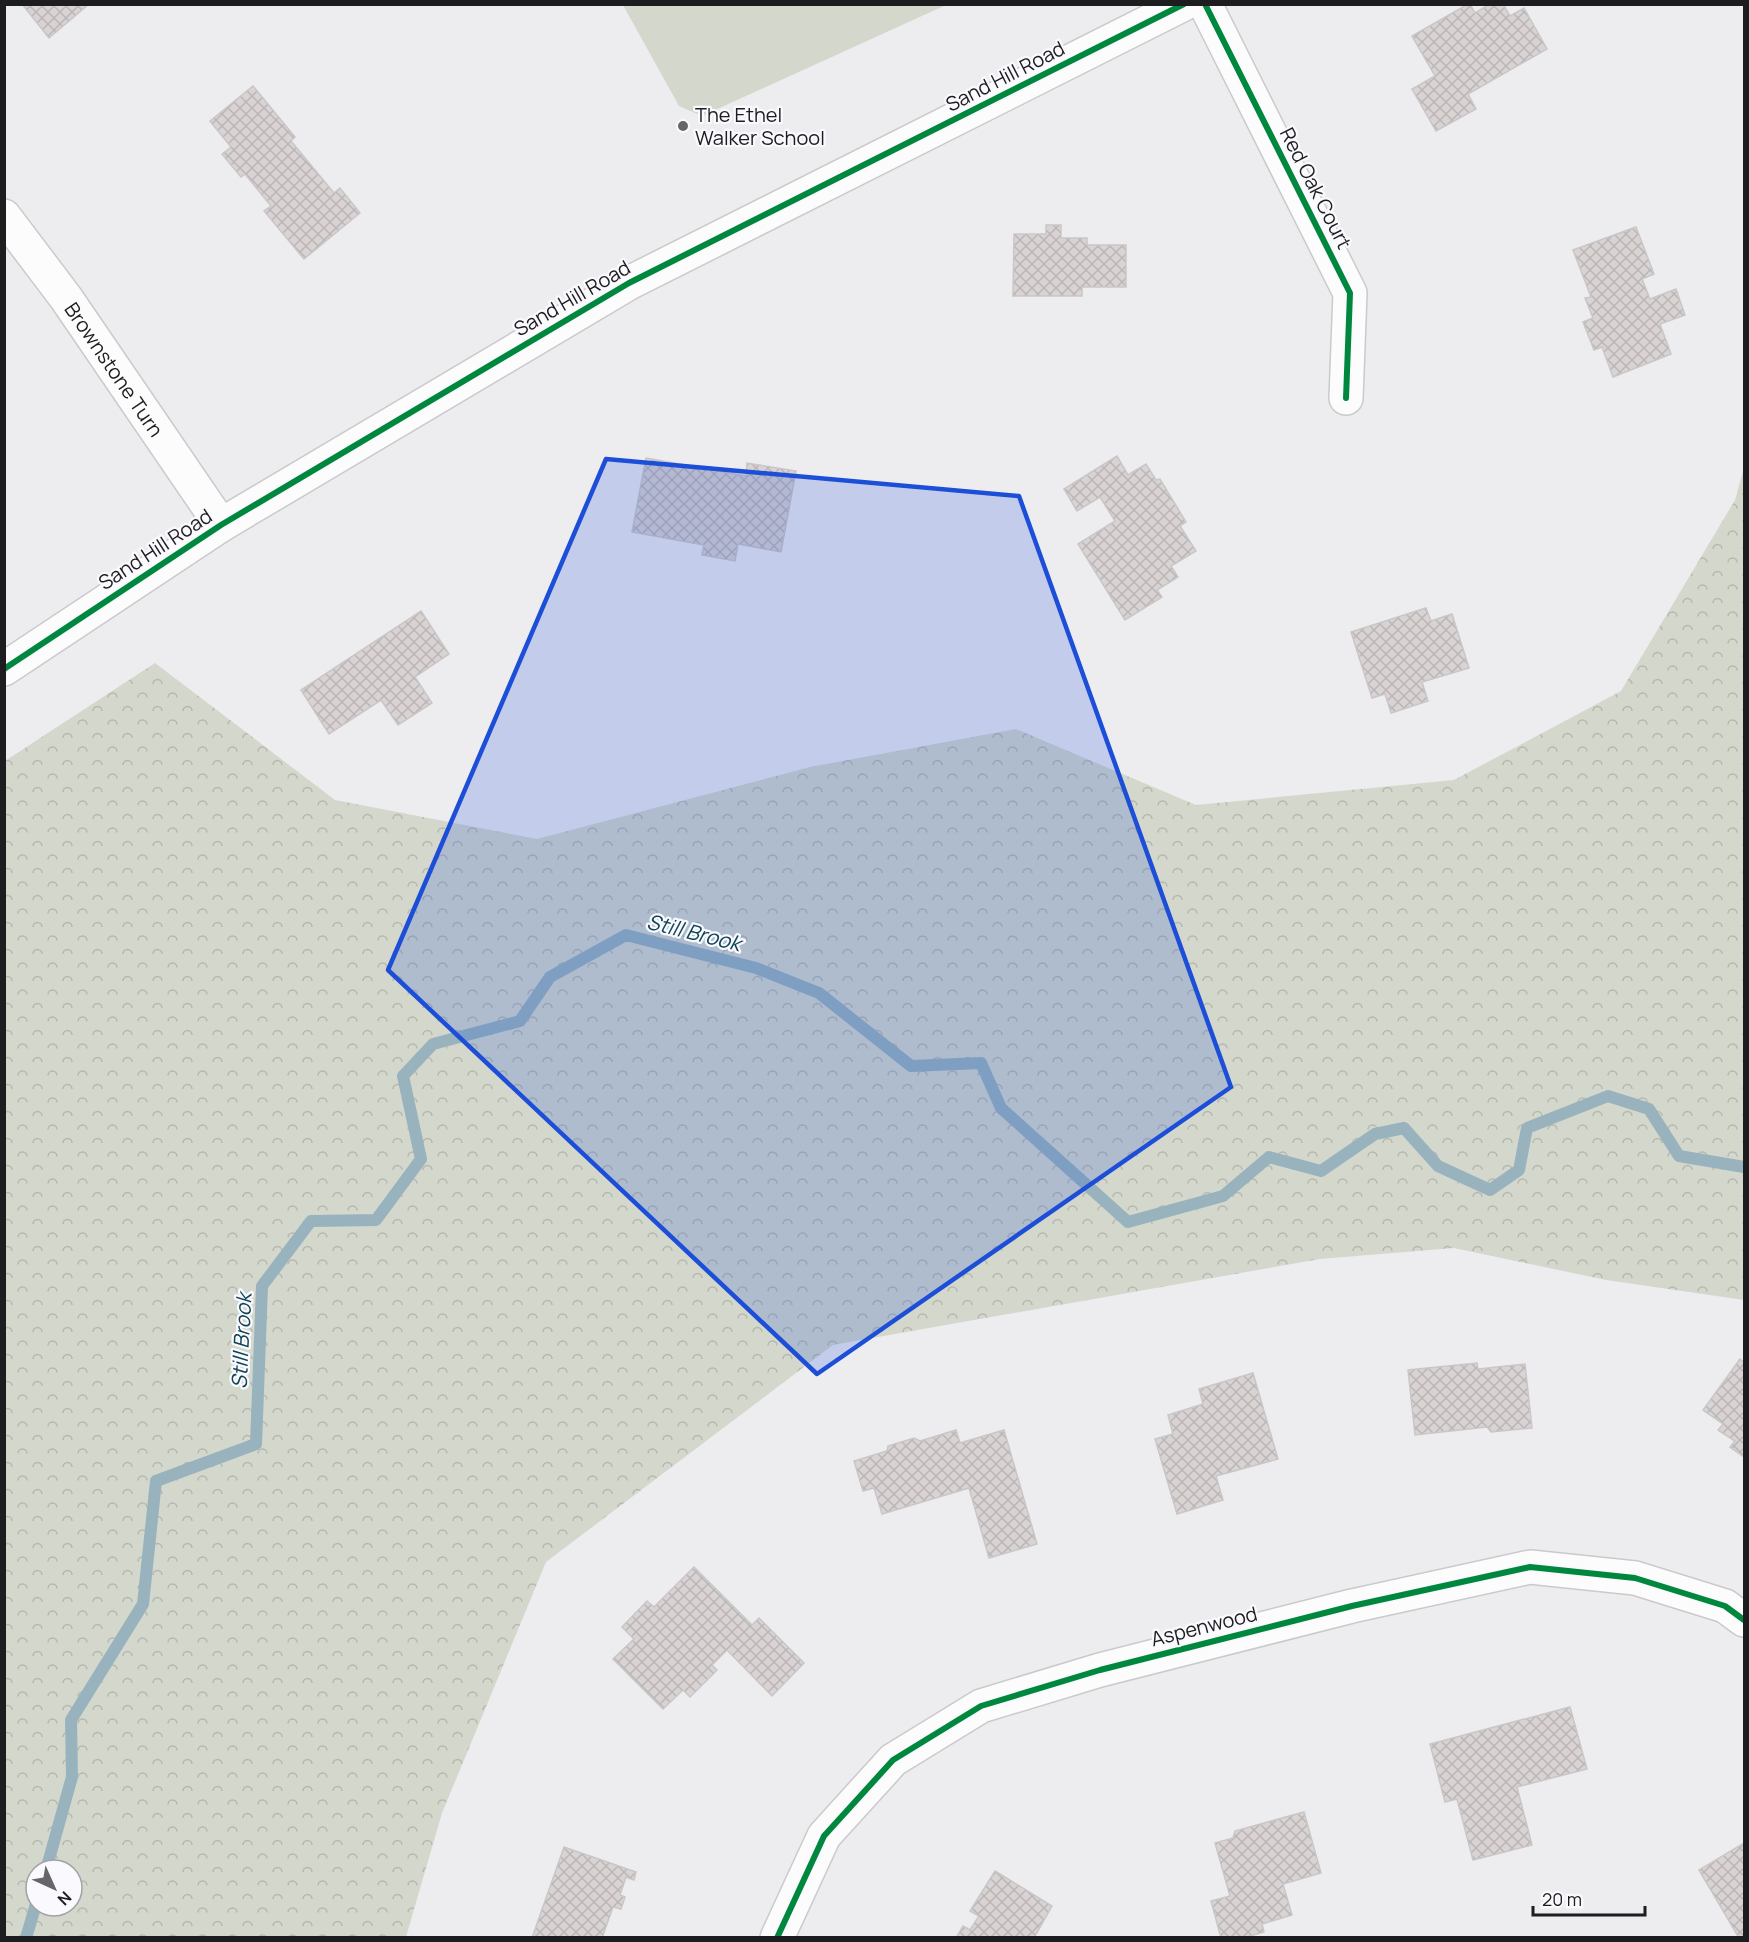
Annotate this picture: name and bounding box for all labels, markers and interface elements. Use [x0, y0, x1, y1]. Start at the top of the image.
street label: Sand Hill Road [941, 34, 1069, 118]
place label: The Ethel Walker School [695, 101, 825, 151]
marker: The Ethel Walker School [676, 119, 690, 133]
street label: Red Oak Court [1274, 123, 1358, 253]
street label: Sand Hill Road [509, 254, 635, 342]
street label: Brownstone Turn [59, 297, 170, 442]
street label: Sand Hill Road [93, 502, 217, 596]
water label: Still Brook [644, 907, 746, 958]
water label: Still Brook [225, 1290, 258, 1390]
street label: Aspenwood [1148, 1600, 1260, 1652]
north arrow [24, 1858, 84, 1918]
scale bar [1533, 1879, 1646, 1917]
text: N [53, 1887, 76, 1910]
text: 20 m [1542, 1887, 1582, 1911]

